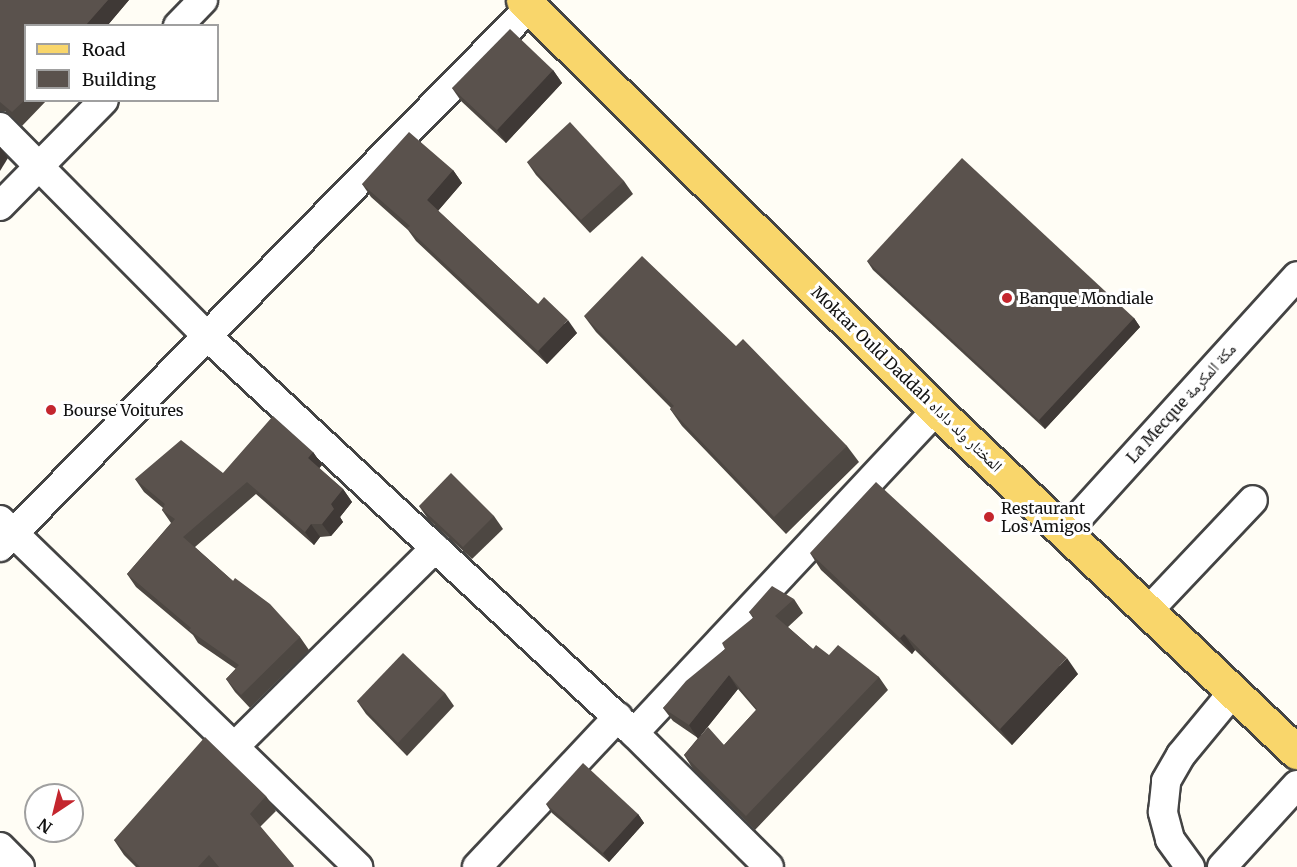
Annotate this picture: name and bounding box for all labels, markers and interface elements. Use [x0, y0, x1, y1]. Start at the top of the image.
legend [24, 24, 219, 102]
text: Road [82, 38, 126, 61]
text: Building [82, 68, 156, 91]
street label: Moktar Ould Daddah المختار ولد داداه [807, 282, 1007, 476]
place label: Banque Mondiale [1019, 288, 1153, 308]
marker: Banque Mondiale [1000, 291, 1014, 305]
street label: La Mecque مكة المكرمة [1122, 339, 1240, 467]
place label: Bourse Voitures [63, 400, 184, 420]
marker: Bourse Voitures [44, 403, 58, 417]
place label: Restaurant Los Amigos [1001, 498, 1091, 536]
marker: Restaurant Los Amigos [982, 510, 996, 524]
north arrow [24, 783, 84, 843]
text: N [34, 814, 56, 838]

